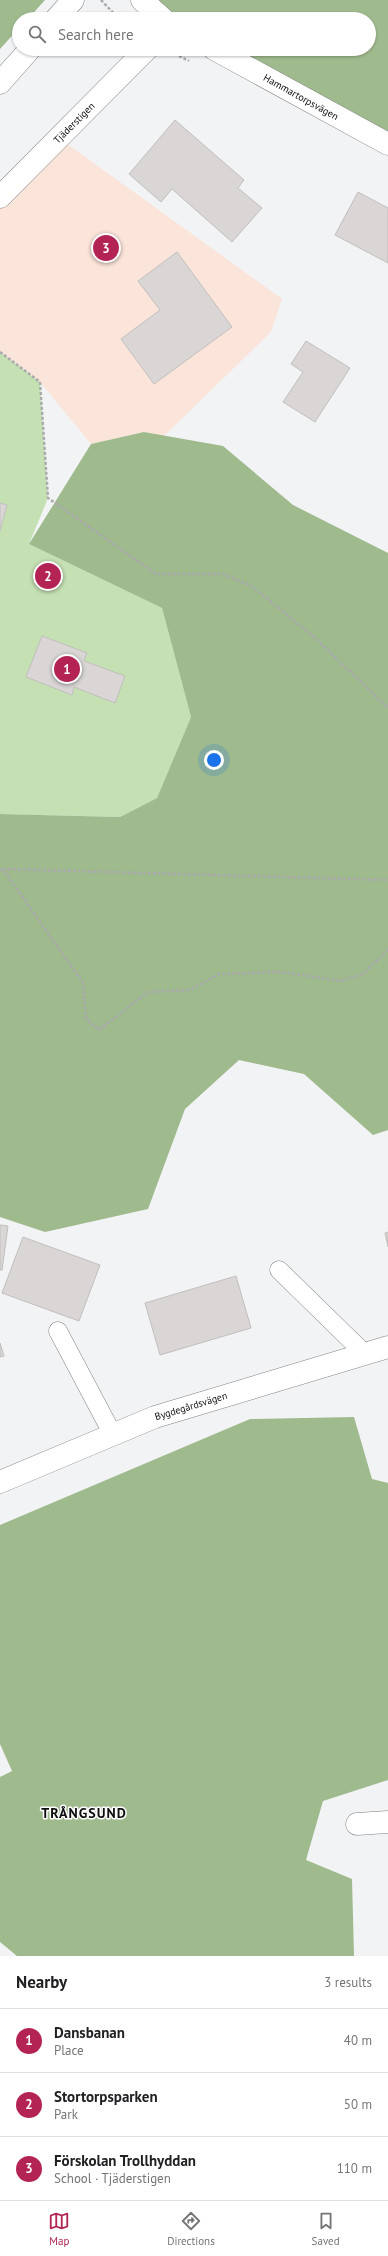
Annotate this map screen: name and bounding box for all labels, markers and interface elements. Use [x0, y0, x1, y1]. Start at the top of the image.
search box [12, 12, 376, 56]
icon: search [26, 23, 48, 45]
text: Search here [58, 25, 134, 44]
street label: Hammartorpsvägen [261, 71, 341, 123]
street label: Tjäderstigen [51, 100, 97, 146]
pin: 3 [93, 233, 119, 263]
pin: 2 [35, 561, 61, 591]
pin: 1 [54, 654, 80, 684]
your location [204, 750, 224, 770]
street label: Bygdegårdsvägen [153, 1389, 229, 1423]
district label: TRÅNGSUND [41, 1804, 127, 1822]
text: Nearby [16, 1971, 67, 1993]
text: 3 results [324, 1974, 372, 1991]
text: Dansbanan [54, 2023, 125, 2042]
text: 1 [25, 2032, 33, 2049]
text: 40 m [344, 2032, 372, 2049]
text: Place [54, 2042, 84, 2059]
text: Stortorpsparken [54, 2087, 158, 2106]
text: 2 [25, 2096, 33, 2113]
text: 50 m [344, 2096, 372, 2113]
text: Park [54, 2106, 78, 2123]
text: Förskolan Trollhyddan [54, 2151, 196, 2170]
text: 3 [25, 2160, 33, 2177]
text: 110 m [337, 2160, 372, 2177]
text: School · Tjäderstigen [54, 2170, 171, 2187]
tab: Map [48, 2210, 70, 2248]
tab: Directions [167, 2210, 215, 2248]
tab: Saved [312, 2210, 340, 2248]

